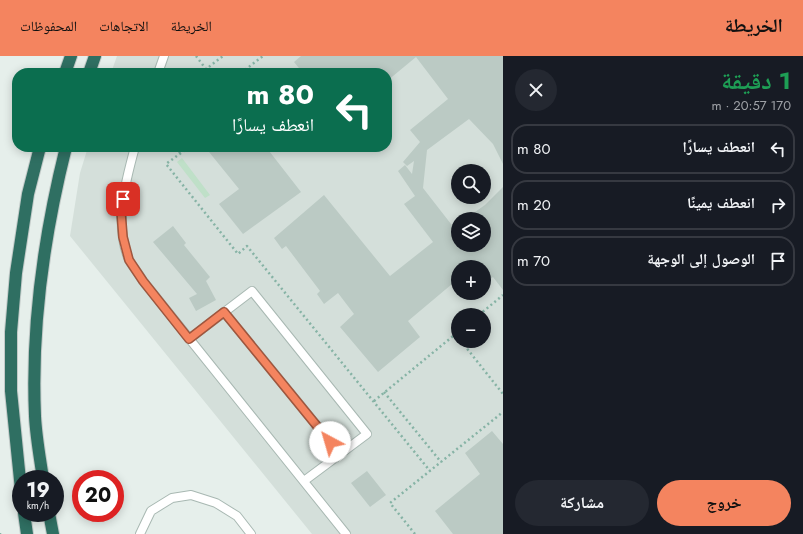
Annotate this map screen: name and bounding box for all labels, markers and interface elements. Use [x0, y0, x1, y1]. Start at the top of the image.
text: الخريطة [725, 12, 783, 39]
text: المحفوظات [20, 16, 77, 36]
text: الاتجاهات [99, 16, 149, 36]
text: الخريطة [171, 16, 212, 36]
text: 1 دقيقة [721, 63, 791, 98]
button: close [515, 69, 557, 111]
text: 80 m [247, 74, 314, 115]
icon: left [328, 84, 380, 136]
text: 170 m · 20:57 [712, 96, 791, 115]
text: انعطف يسارًا [232, 112, 314, 138]
text: انعطف يسارًا [682, 136, 755, 158]
text: 80 m [517, 138, 550, 160]
icon: left [767, 138, 789, 160]
map controls [451, 164, 491, 348]
button: search [451, 164, 491, 204]
pin [106, 182, 140, 216]
icon: arrive [112, 188, 134, 210]
text: انعطف يمينًا [687, 192, 755, 214]
text: 20 m [517, 194, 551, 216]
icon: right [767, 194, 789, 216]
button: layers [451, 212, 491, 252]
text: الوصول إلى الوجهة [647, 248, 755, 270]
text: 70 m [517, 250, 550, 272]
icon: arrive [767, 250, 789, 272]
button: + [451, 260, 491, 300]
button: − [451, 308, 491, 348]
position arrow [309, 421, 351, 463]
speed limit sign: 20 [72, 470, 124, 522]
text: 19 [26, 476, 50, 505]
button: مشاركة [515, 480, 649, 526]
button: خروج [657, 480, 791, 526]
text: km/h [27, 498, 49, 513]

